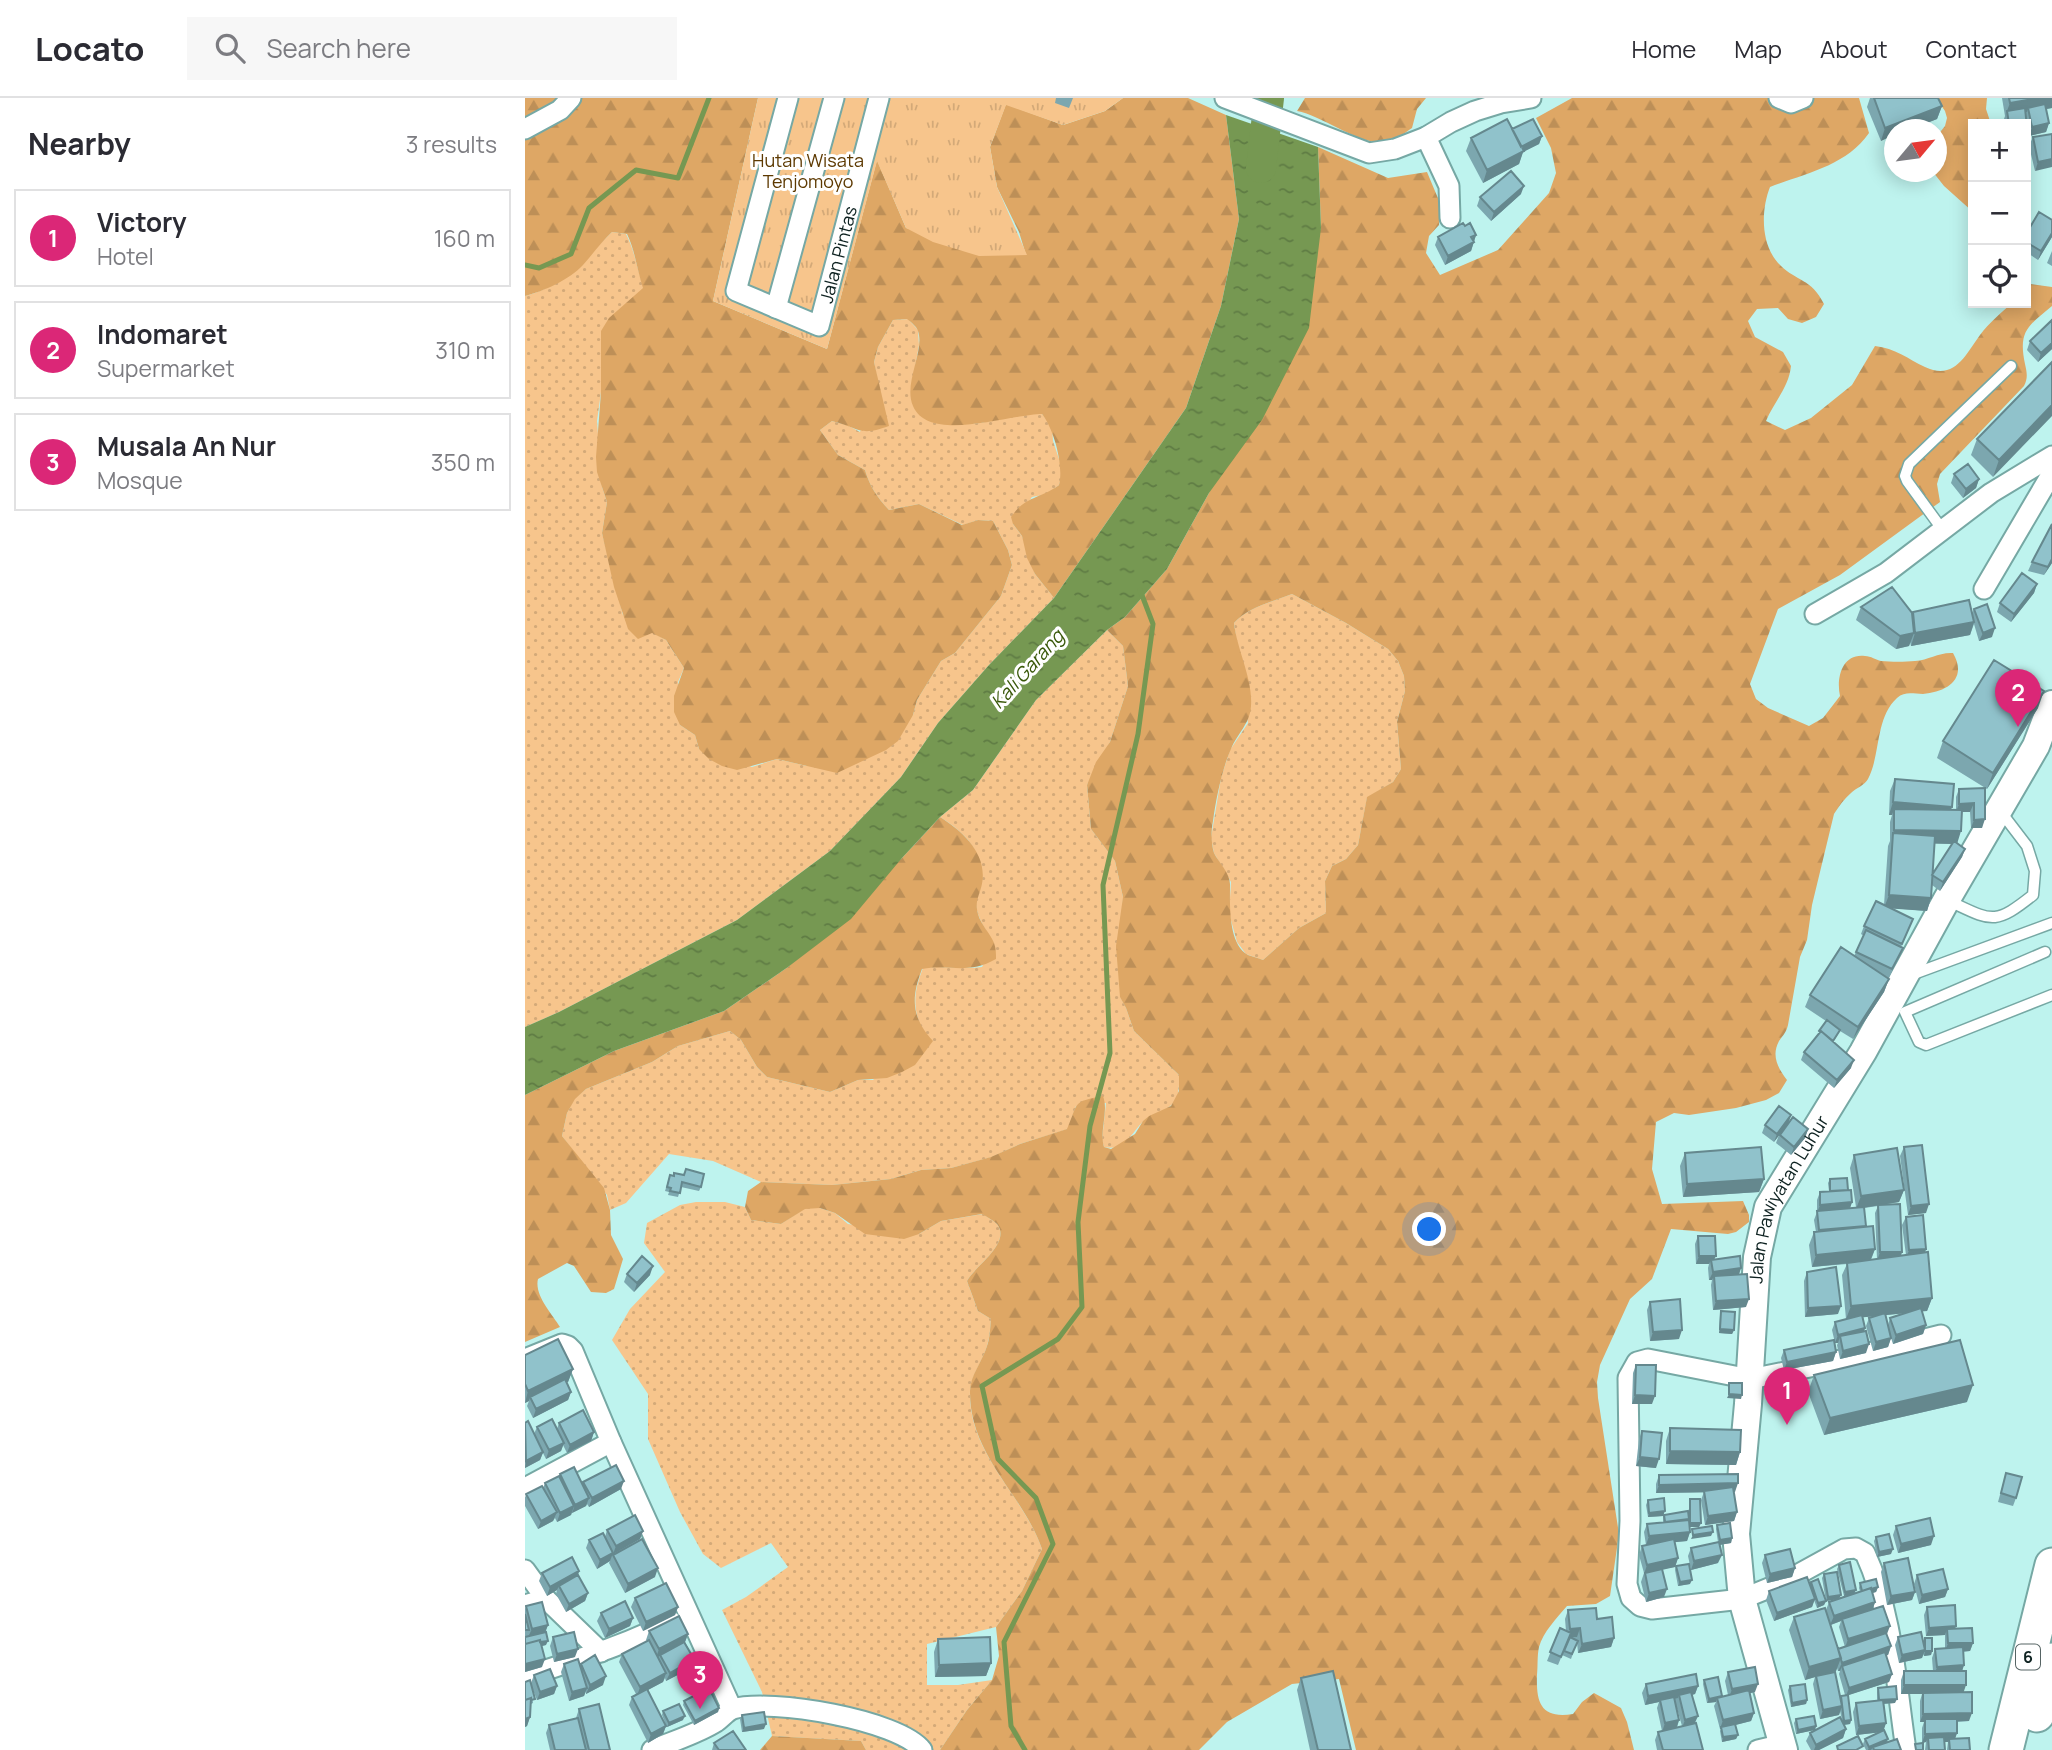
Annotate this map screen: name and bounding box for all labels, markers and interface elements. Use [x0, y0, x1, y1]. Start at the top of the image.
search box [187, 17, 677, 80]
text: Locato [35, 26, 145, 71]
icon: search [211, 29, 249, 67]
text: Search here [267, 30, 411, 66]
text: Home [1631, 32, 1696, 65]
text: Map [1734, 32, 1782, 65]
text: About [1820, 32, 1888, 65]
text: Contact [1926, 32, 2017, 65]
north arrow [1884, 119, 1947, 182]
map controls [1968, 119, 2031, 308]
button: + [1968, 119, 2031, 182]
text: Nearby [28, 123, 131, 164]
text: 3 results [406, 128, 497, 160]
park label: Hutan Wisata Tenjomoyo [752, 148, 864, 193]
button: − [1968, 182, 2031, 245]
street label: Jalan Pintas [814, 203, 862, 305]
text: Victory [97, 204, 187, 240]
text: 1 [48, 222, 58, 254]
text: 160 m [434, 222, 495, 254]
text: Hotel [97, 240, 154, 272]
button: locate [1968, 245, 2031, 308]
text: Indomaret [97, 316, 228, 352]
text: 2 [46, 334, 60, 366]
text: 310 m [435, 334, 495, 366]
text: Supermarket [97, 352, 235, 384]
text: Musala An Nur [97, 428, 276, 464]
text: 3 [46, 446, 60, 478]
text: 350 m [431, 446, 495, 478]
text: Mosque [97, 464, 183, 496]
water label: Kali Garang [985, 623, 1071, 714]
pin: 2 [1995, 669, 2041, 727]
street label: Jalan Pawiyatan Luhur [1743, 1110, 1834, 1284]
your location [1412, 1212, 1446, 1246]
pin: 1 [1764, 1367, 1810, 1425]
road number: 6 [2016, 1644, 2040, 1670]
pin: 3 [677, 1651, 723, 1709]

